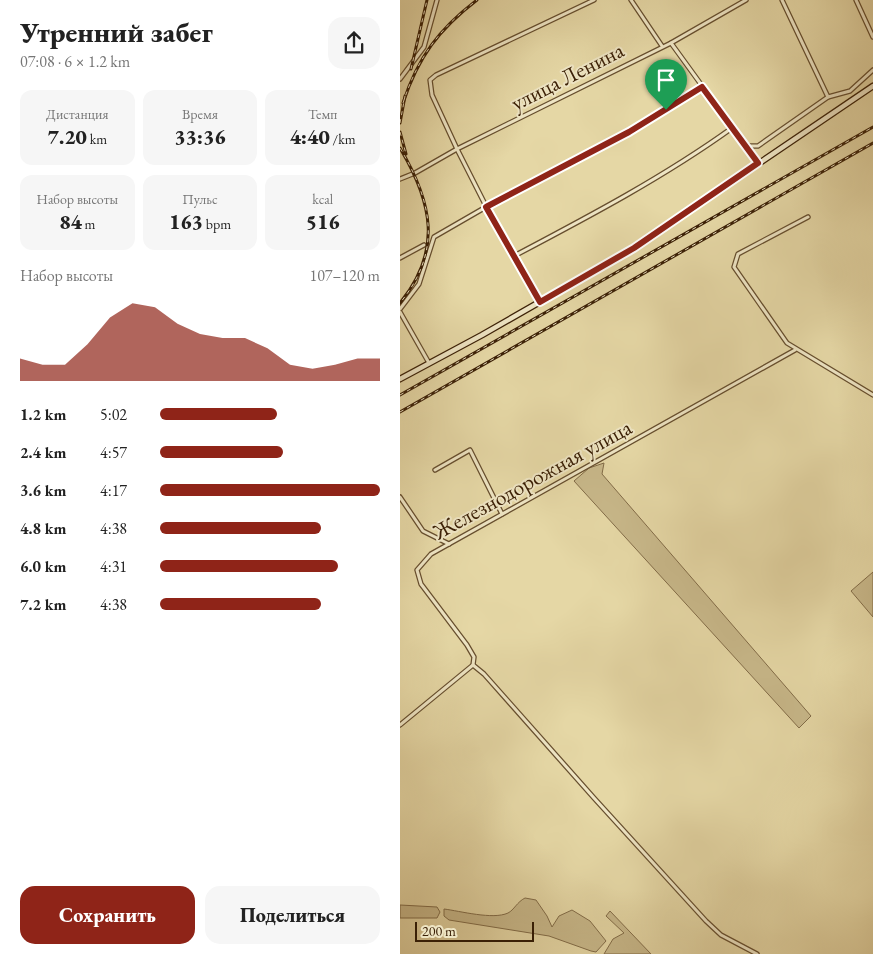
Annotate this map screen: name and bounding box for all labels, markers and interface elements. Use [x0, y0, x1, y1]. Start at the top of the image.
text: Утренний забег [20, 14, 213, 50]
button: share [328, 17, 380, 69]
street label: улица Ленина [506, 35, 629, 117]
text: 07:08 · 6 × 1.2 km [20, 51, 130, 72]
pin [645, 59, 687, 110]
icon: arrive [652, 66, 680, 94]
text: Дистанция [46, 105, 109, 123]
text: Время [182, 105, 218, 123]
text: Темп [308, 105, 337, 123]
text: 7.20 [48, 123, 87, 150]
text: 33:36 [174, 123, 226, 150]
text: 4:40 [290, 123, 330, 150]
text: km [87, 130, 107, 148]
text: /km [330, 130, 356, 148]
text: Набор высоты [37, 190, 118, 208]
text: Пульс [182, 190, 218, 208]
text: kcal [312, 190, 333, 208]
text: 84 [59, 208, 82, 235]
text: 163 [169, 208, 203, 235]
text: 516 [306, 208, 340, 235]
text: m [82, 215, 96, 233]
text: bpm [203, 215, 231, 233]
text: Набор высоты [20, 265, 113, 286]
text: 107–120 m [309, 265, 380, 286]
text: 1.2 km [20, 404, 66, 425]
text: 5:02 [100, 404, 127, 425]
street label: Железнодорожная улица [427, 413, 637, 547]
text: 2.4 km [20, 442, 66, 463]
text: 4:57 [100, 442, 127, 463]
text: 3.6 km [20, 480, 66, 501]
text: 4:17 [100, 480, 127, 501]
text: 4.8 km [20, 518, 66, 539]
text: 4:38 [100, 518, 127, 539]
text: 6.0 km [20, 556, 66, 577]
text: 4:31 [100, 556, 127, 577]
text: 7.2 km [20, 594, 66, 615]
text: 4:38 [100, 594, 127, 615]
button: Сохранить [20, 886, 195, 944]
button: Поделиться [205, 886, 380, 944]
scale bar [415, 919, 534, 942]
text: 200 m [422, 922, 456, 940]

